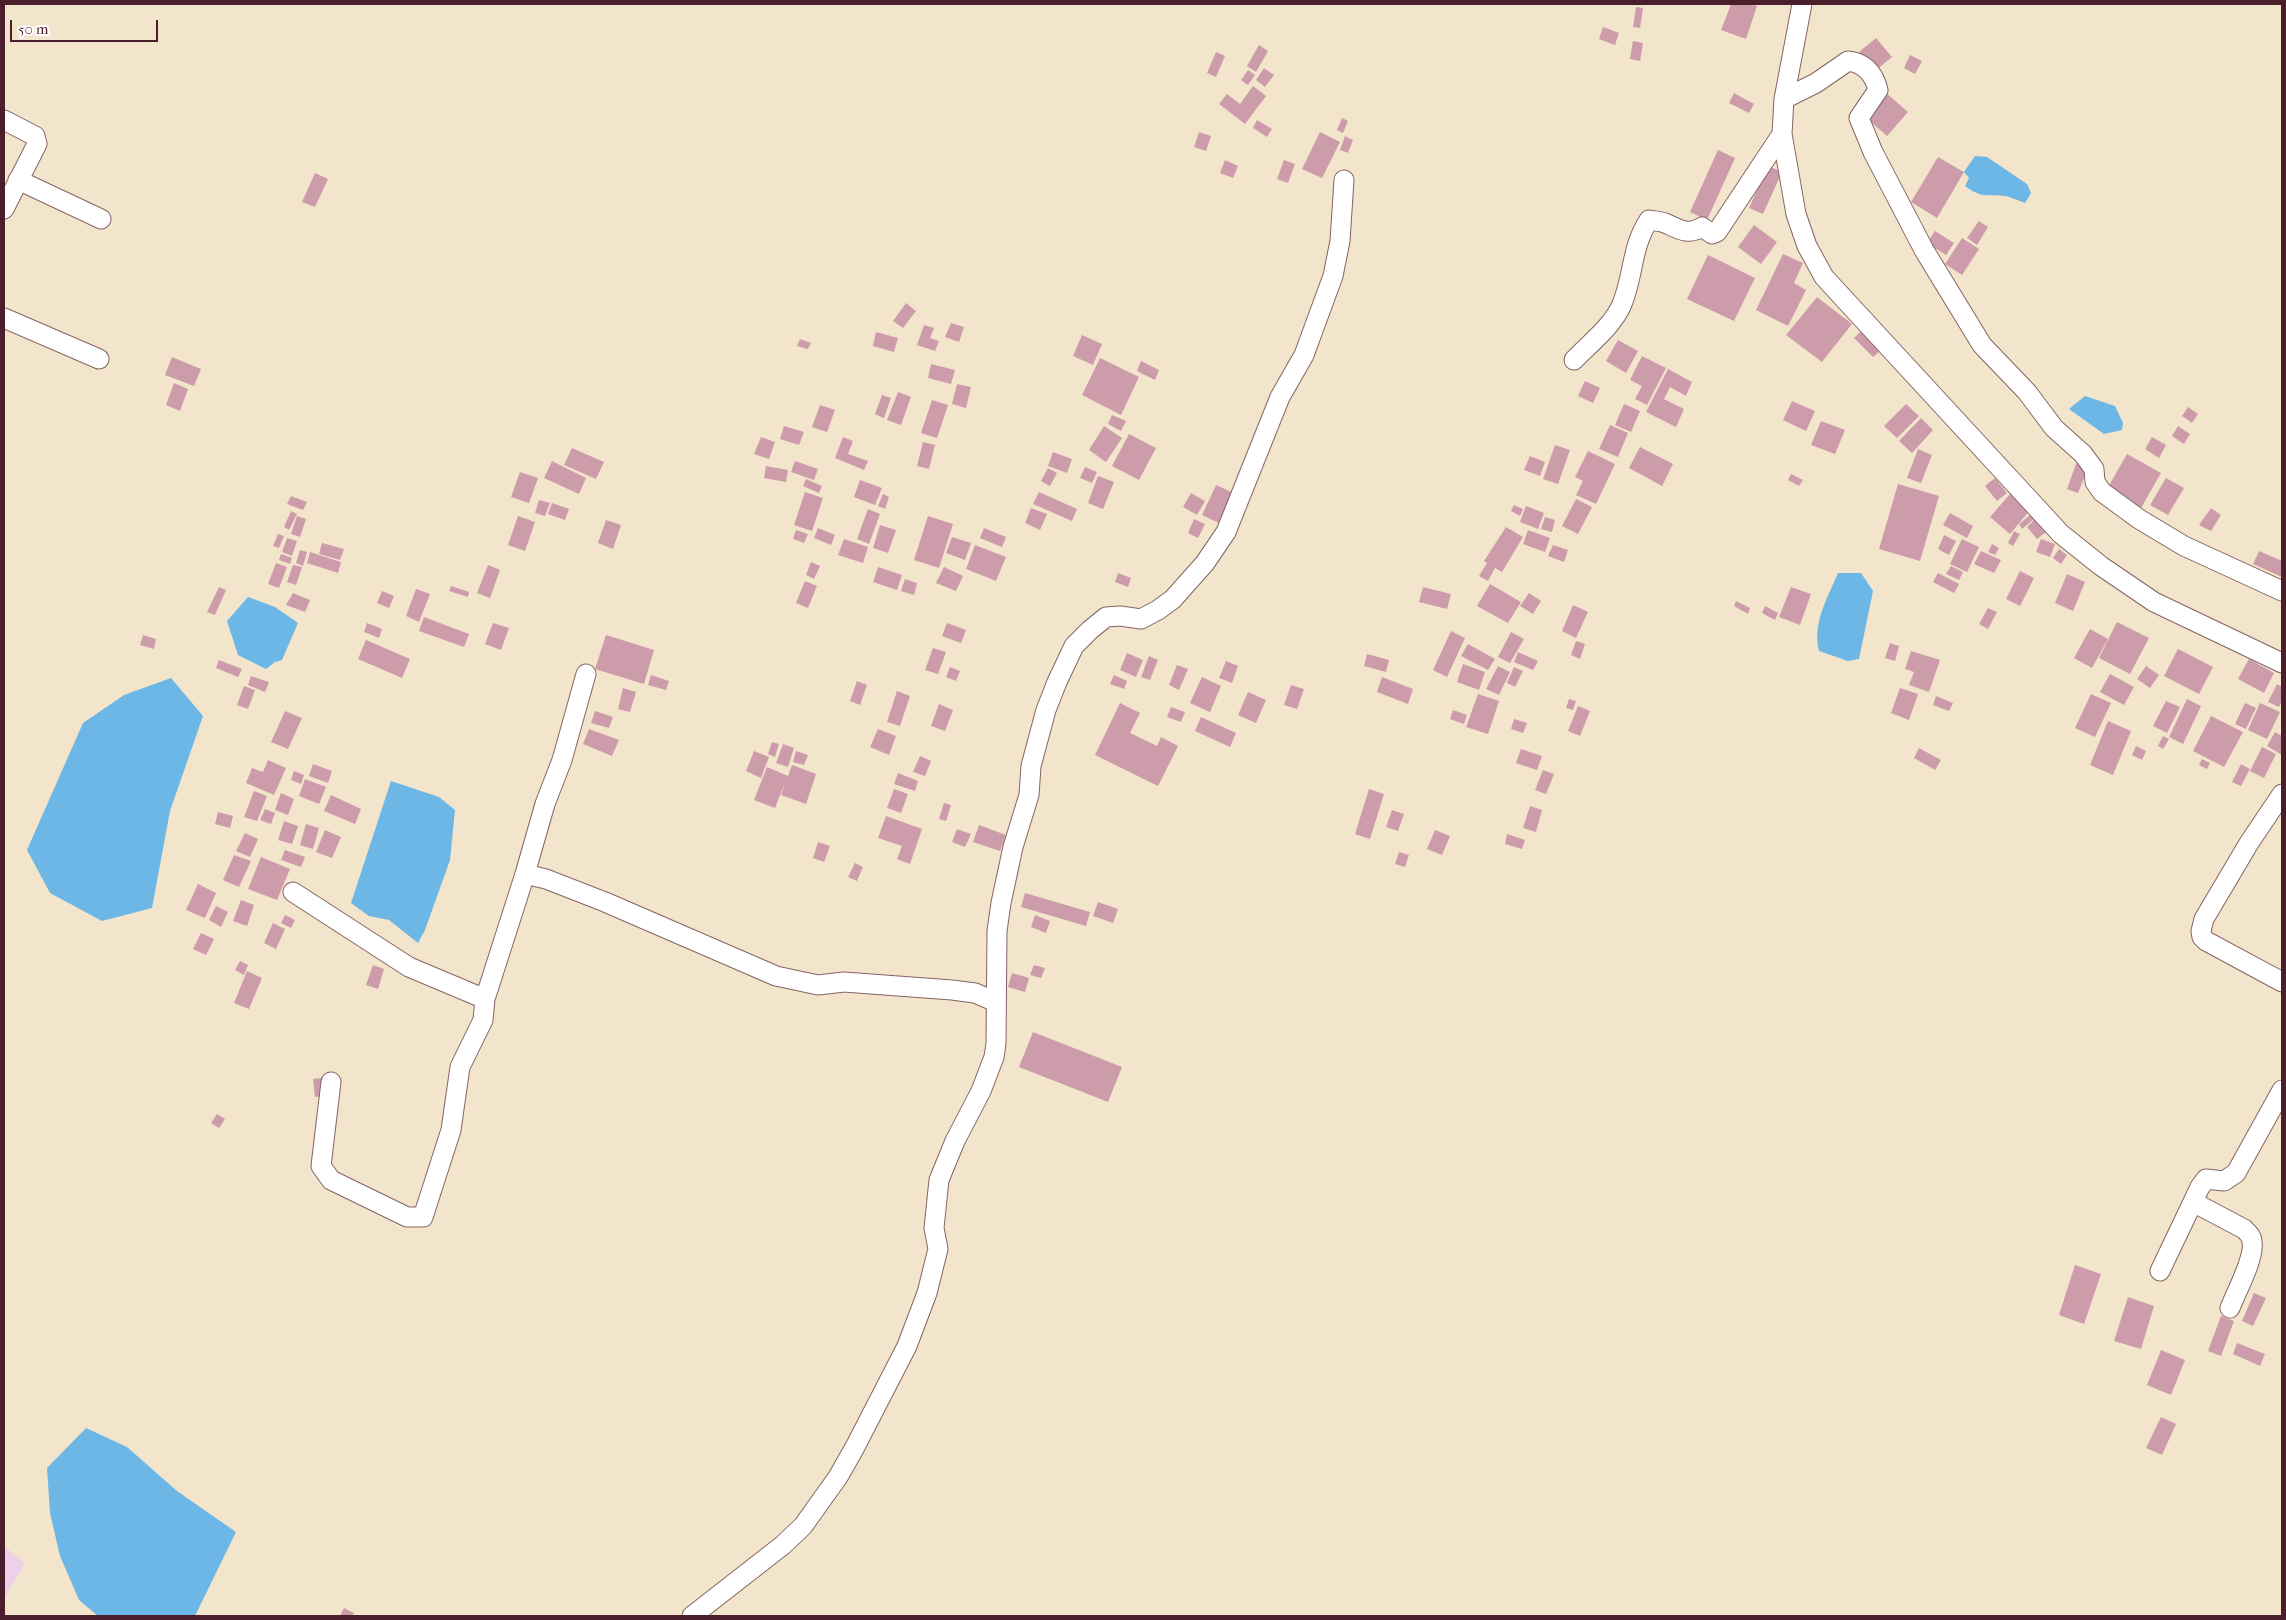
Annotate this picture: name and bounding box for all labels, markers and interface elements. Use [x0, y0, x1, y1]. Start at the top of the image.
scale bar [12, 10, 160, 42]
text: 50 m [18, 20, 48, 38]

